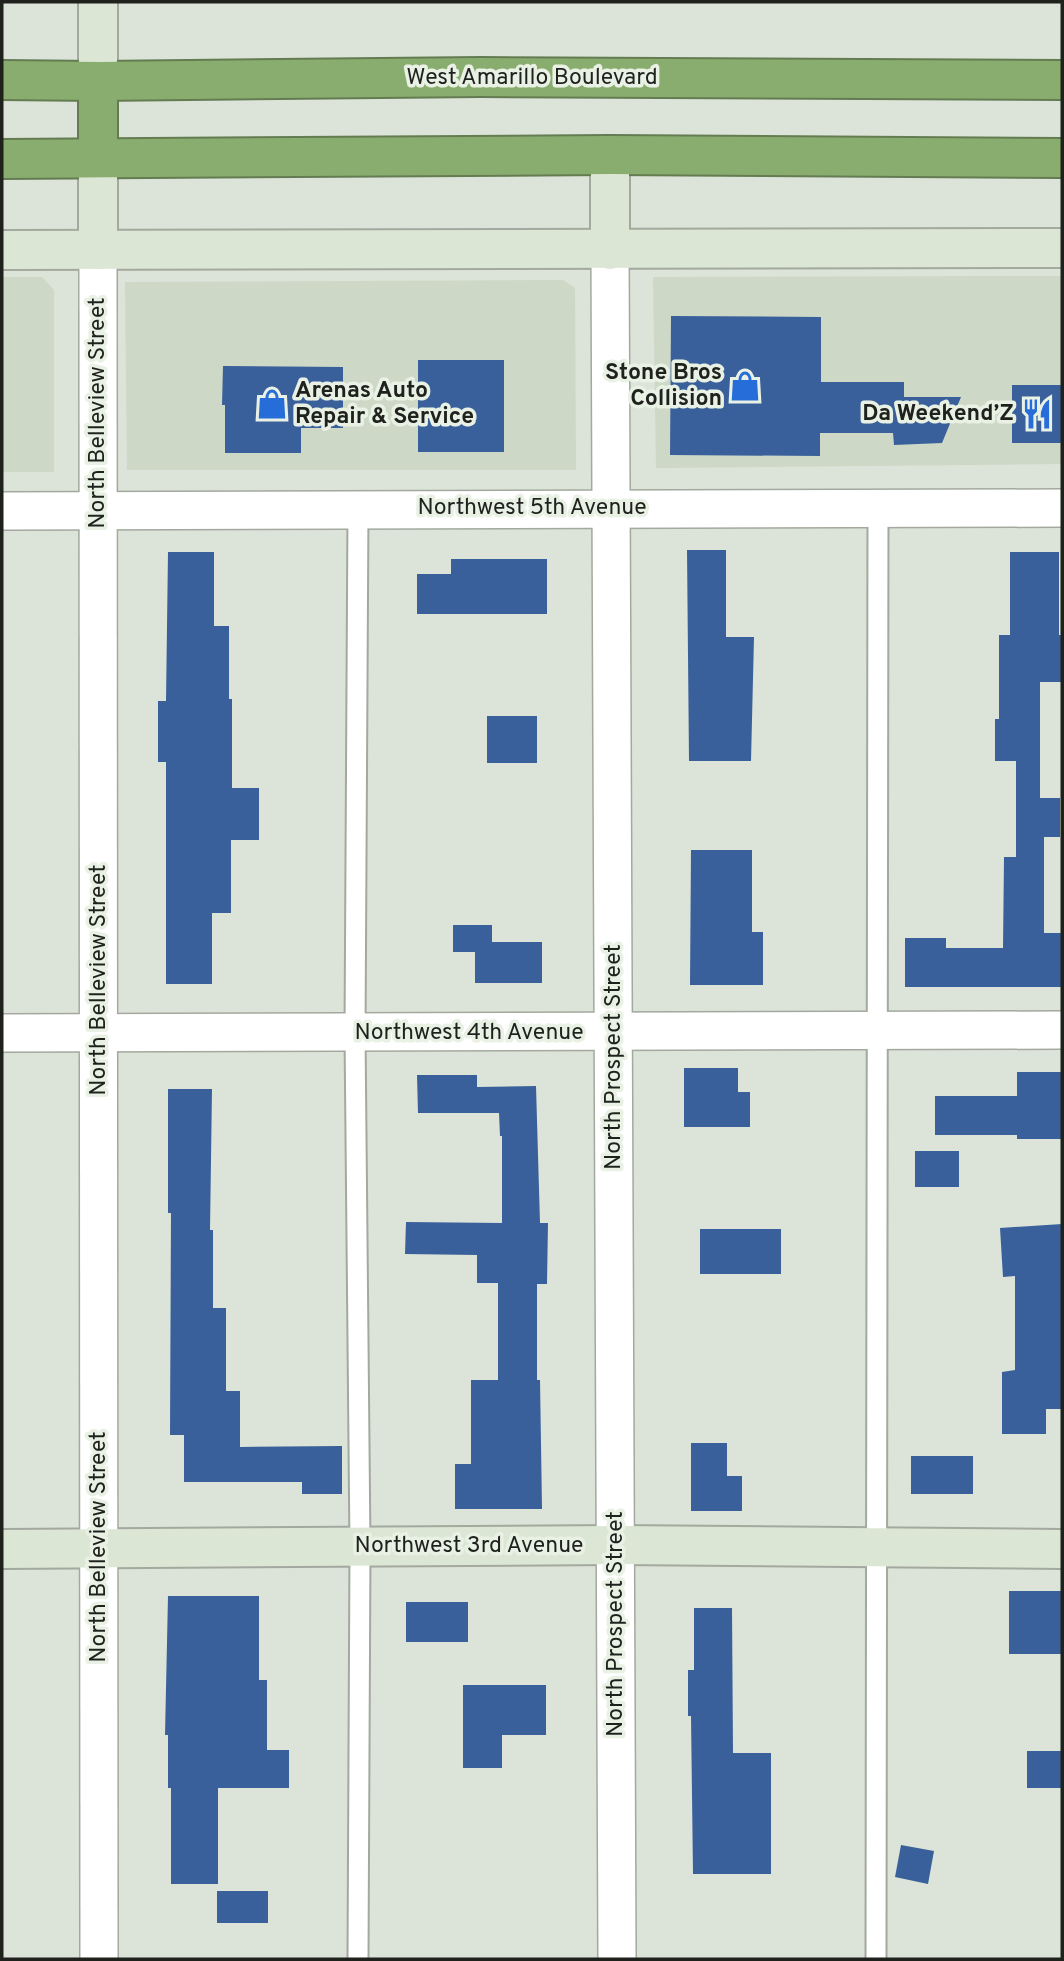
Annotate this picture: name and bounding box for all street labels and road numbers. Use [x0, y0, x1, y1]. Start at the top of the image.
street label: West Amarillo Boulevard [406, 64, 658, 93]
street label: North Belleview Street [84, 297, 113, 529]
street label: Northwest 5th Avenue [417, 494, 647, 523]
street label: North Belleview Street [85, 864, 114, 1096]
street label: North Prospect Street [600, 944, 629, 1170]
street label: Northwest 4th Avenue [354, 1019, 584, 1048]
street label: North Belleview Street [85, 1431, 114, 1663]
street label: North Prospect Street [602, 1511, 631, 1737]
street label: Northwest 3rd Avenue [355, 1532, 583, 1561]

